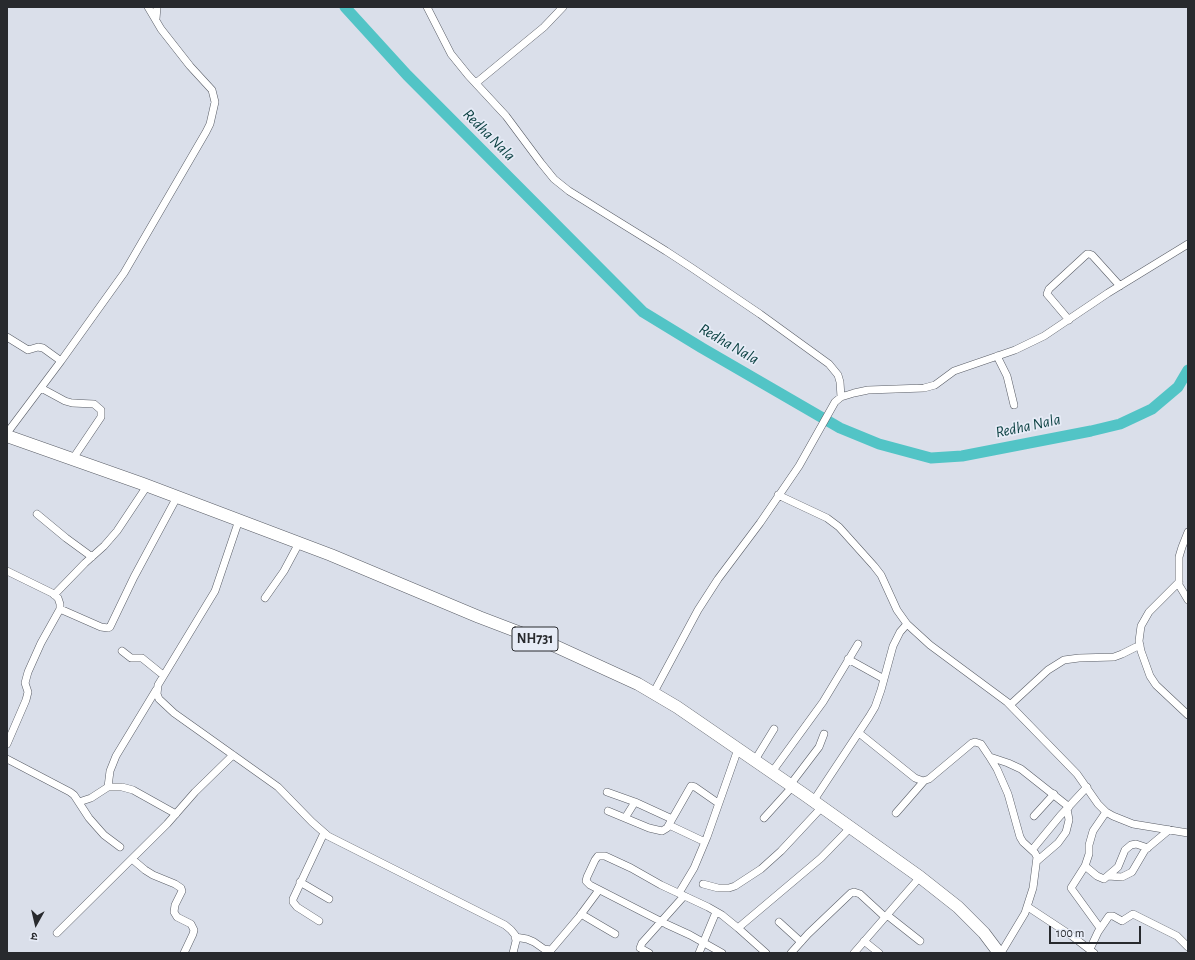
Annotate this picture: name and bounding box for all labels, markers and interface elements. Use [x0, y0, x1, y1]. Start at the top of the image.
water label: Redha Nala [459, 105, 519, 165]
water label: Redha Nala [696, 319, 762, 369]
water label: Redha Nala [994, 410, 1062, 442]
road number: NH731 [512, 627, 558, 651]
north arrow [16, 904, 56, 944]
scale bar [1051, 918, 1143, 944]
text: 100 m [1056, 927, 1084, 939]
text: उ [30, 930, 38, 942]

